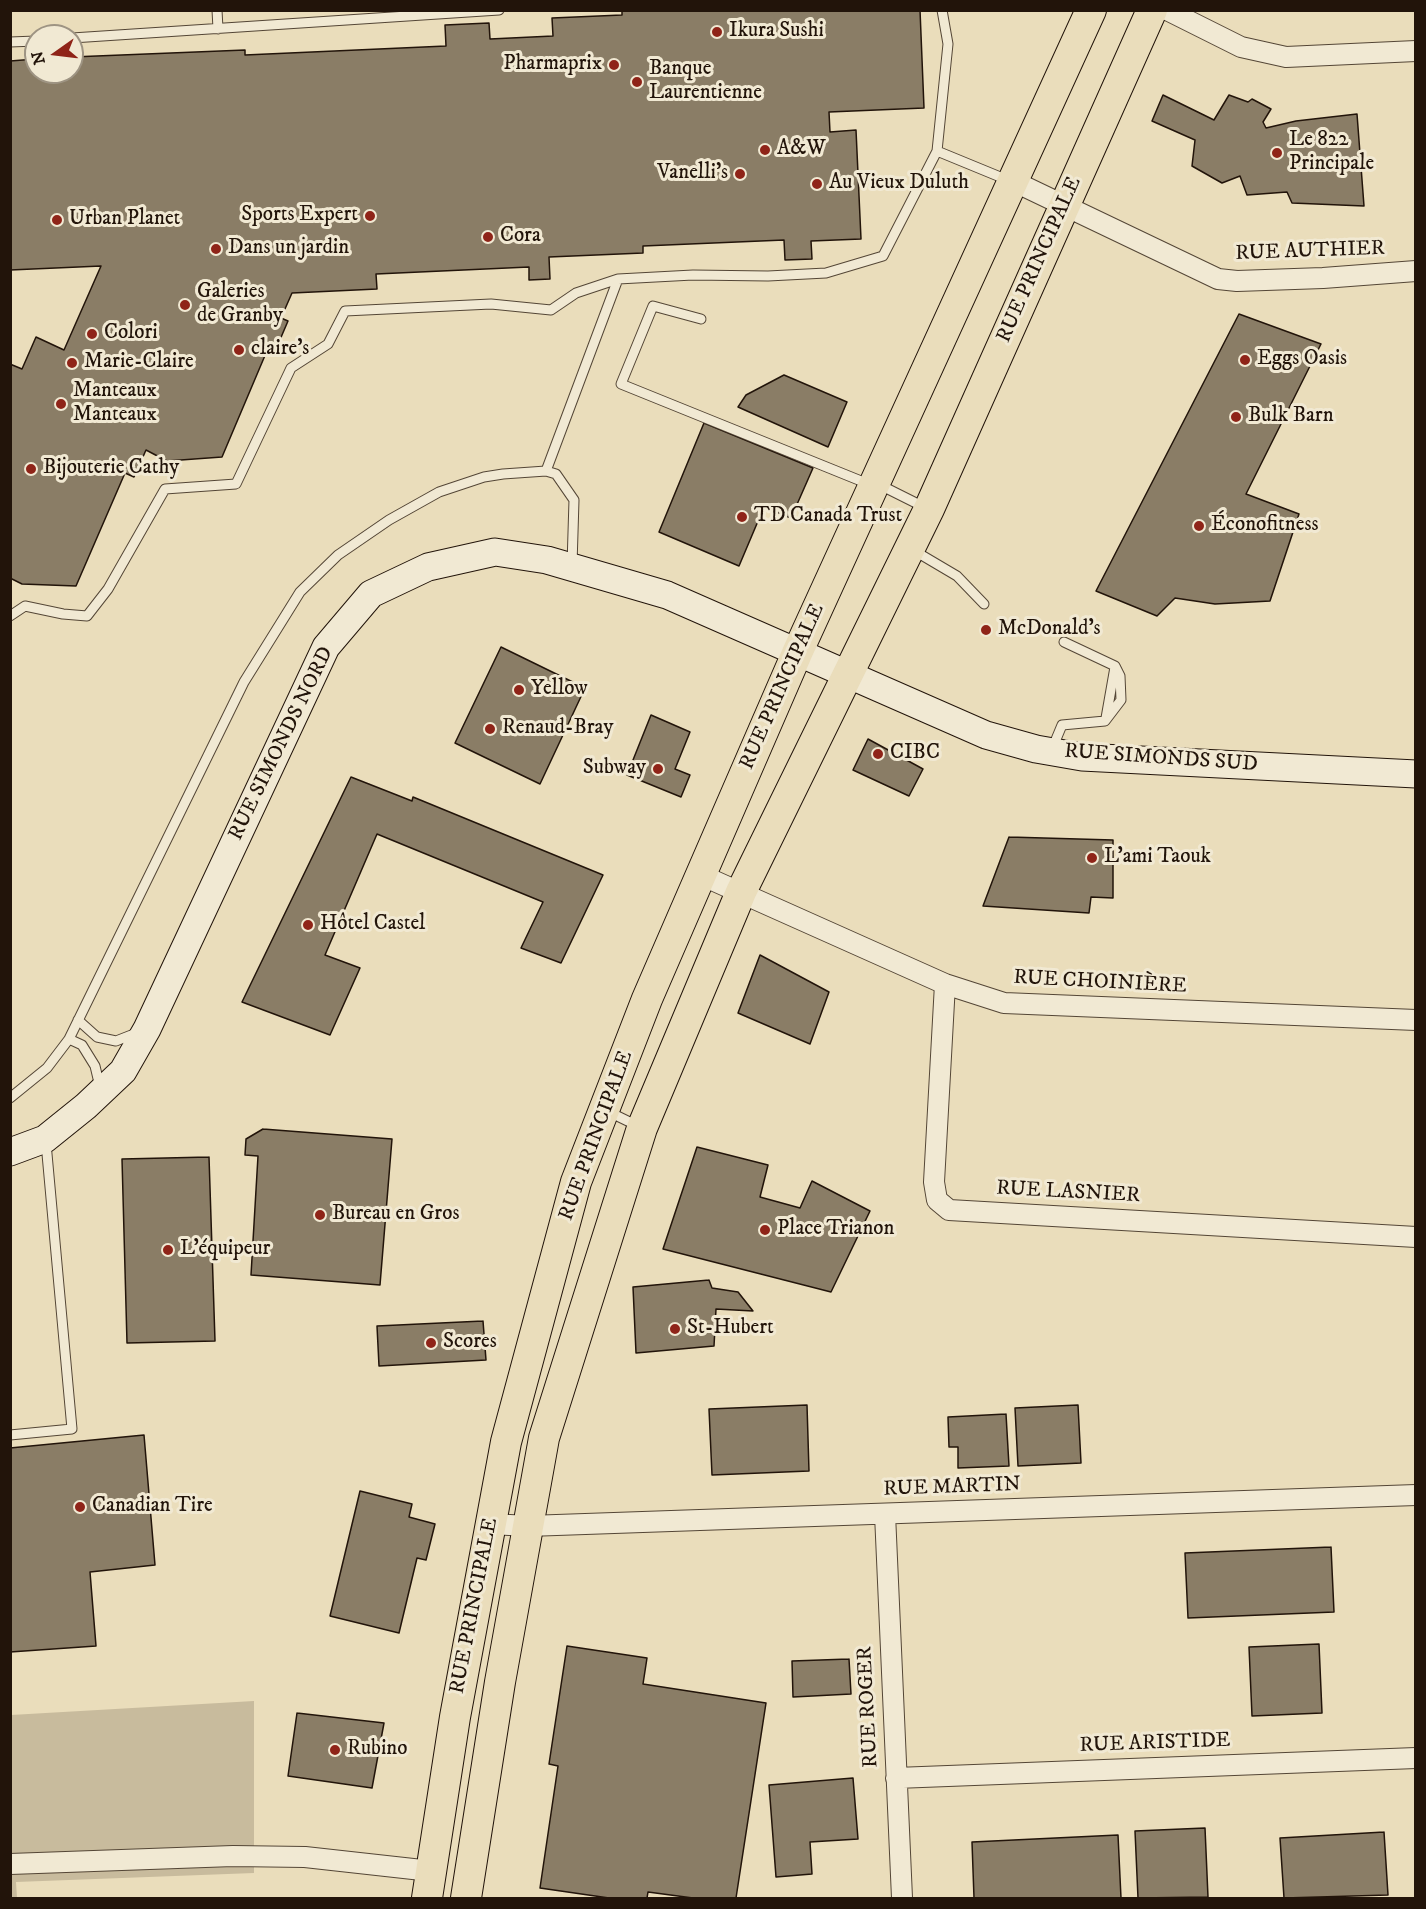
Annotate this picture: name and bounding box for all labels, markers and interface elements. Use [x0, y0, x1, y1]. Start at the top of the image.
place label: Ikura Sushi [729, 19, 824, 45]
north arrow [24, 24, 84, 84]
marker: Ikura Sushi [710, 25, 724, 39]
text: N [27, 49, 50, 67]
place label: Pharmaprix [503, 52, 602, 78]
place label: Banque Laurentienne [649, 57, 762, 107]
marker: Pharmaprix [607, 58, 621, 72]
marker: Banque Laurentienne [630, 75, 644, 89]
place label: Le 822 Principale [1289, 128, 1374, 178]
place label: A&W [777, 137, 826, 163]
marker: A&W [758, 143, 772, 157]
marker: Le 822 Principale [1270, 146, 1284, 160]
place label: Vanelli's [657, 161, 728, 187]
marker: Vanelli's [733, 167, 747, 181]
place label: Au Vieux Duluth [829, 171, 969, 197]
street label: RUE PRINCIPALE [992, 173, 1088, 347]
marker: Au Vieux Duluth [810, 177, 824, 191]
place label: Sports Expert [241, 203, 358, 229]
place label: Urban Planet [69, 207, 180, 233]
marker: Sports Expert [363, 209, 377, 223]
marker: Urban Planet [50, 213, 64, 227]
place label: Cora [500, 224, 541, 250]
marker: Cora [481, 230, 495, 244]
place label: Dans un jardin [228, 236, 349, 262]
street label: RUE AUTHIER [1235, 237, 1385, 267]
marker: Dans un jardin [209, 242, 223, 256]
place label: Galeries de Granby [197, 280, 283, 330]
marker: Galeries de Granby [178, 298, 192, 312]
place label: Colori [104, 321, 158, 347]
marker: Colori [85, 327, 99, 341]
place label: claire's [251, 337, 309, 363]
marker: claire's [232, 343, 246, 357]
place label: Eggs Oasis [1257, 347, 1347, 373]
place label: Marie-Claire [84, 350, 194, 376]
marker: Eggs Oasis [1238, 353, 1252, 367]
marker: Marie-Claire [65, 356, 79, 370]
place label: Manteaux Manteaux [73, 379, 157, 429]
marker: Manteaux Manteaux [54, 397, 68, 411]
place label: Bulk Barn [1248, 404, 1334, 430]
marker: Bulk Barn [1229, 410, 1243, 424]
place label: Bijouterie Cathy [43, 456, 179, 482]
marker: Bijouterie Cathy [24, 462, 38, 476]
place label: TD Canada Trust [754, 504, 902, 530]
marker: TD Canada Trust [735, 510, 749, 524]
place label: Éconofitness [1211, 513, 1318, 539]
marker: Éconofitness [1192, 519, 1206, 533]
street label: RUE PRINCIPALE [735, 600, 831, 774]
place label: McDonald's [998, 617, 1101, 643]
marker: McDonald's [979, 623, 993, 637]
street label: RUE SIMONDS NORD [224, 643, 340, 845]
place label: Yellow [531, 677, 588, 703]
marker: Yellow [512, 683, 526, 697]
place label: Renaud-Bray [502, 716, 613, 742]
marker: Renaud-Bray [483, 722, 497, 736]
street label: RUE SIMONDS SUD [1063, 740, 1259, 778]
place label: CIBC [890, 741, 940, 767]
marker: CIBC [871, 747, 885, 761]
place label: Subway [583, 756, 646, 782]
marker: Subway [651, 762, 665, 776]
place label: L'ami Taouk [1104, 845, 1211, 871]
marker: L'ami Taouk [1085, 851, 1099, 865]
place label: Hôtel Castel [320, 912, 425, 938]
marker: Hôtel Castel [301, 918, 315, 932]
street label: RUE CHOINIÈRE [1013, 966, 1187, 1000]
street label: RUE PRINCIPALE [555, 1048, 639, 1224]
street label: RUE LASNIER [996, 1177, 1140, 1209]
place label: Bureau en Gros [332, 1202, 459, 1228]
marker: Bureau en Gros [313, 1208, 327, 1222]
place label: Place Trianon [777, 1217, 895, 1243]
marker: Place Trianon [758, 1223, 772, 1237]
place label: L'équipeur [180, 1237, 270, 1263]
marker: L'équipeur [161, 1243, 175, 1257]
place label: St-Hubert [687, 1316, 774, 1342]
marker: St-Hubert [668, 1322, 682, 1336]
place label: Scores [443, 1330, 497, 1356]
marker: Scores [424, 1336, 438, 1350]
street label: RUE MARTIN [883, 1473, 1021, 1503]
place label: Canadian Tire [92, 1494, 213, 1520]
marker: Canadian Tire [73, 1500, 87, 1514]
street label: RUE PRINCIPALE [446, 1516, 504, 1696]
street label: RUE ROGER [853, 1646, 885, 1768]
street label: RUE ARISTIDE [1079, 1729, 1231, 1759]
place label: Rubino [347, 1737, 407, 1763]
marker: Rubino [328, 1743, 342, 1757]

